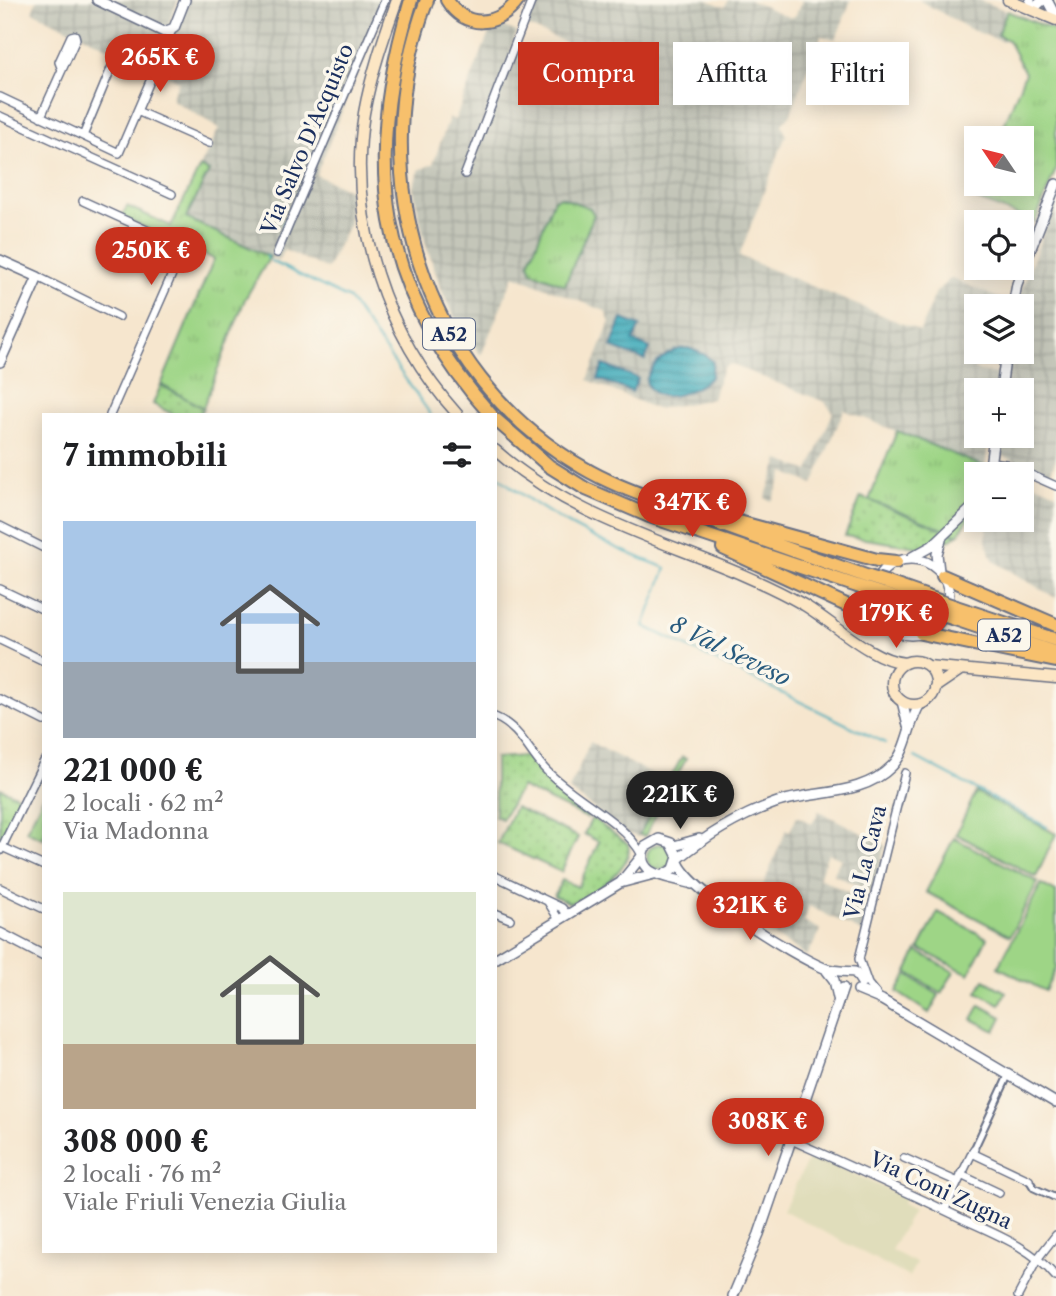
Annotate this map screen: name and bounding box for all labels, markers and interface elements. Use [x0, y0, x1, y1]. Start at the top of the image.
pin: 265K € [103, 34, 217, 94]
street label: Via Salvo D'Acquisto [255, 40, 358, 239]
chip: Compra [518, 42, 659, 105]
chip: Affitta [673, 42, 792, 105]
chip: Filtri [806, 42, 909, 105]
text: 265K € [121, 43, 199, 71]
north arrow [964, 126, 1034, 196]
map controls [964, 126, 1034, 532]
button: locate [964, 210, 1034, 280]
pin: 250K € [94, 228, 208, 287]
text: 250K € [111, 236, 191, 264]
button: layers [964, 294, 1034, 364]
road number: A52 [423, 318, 475, 350]
button: + [964, 378, 1034, 448]
icon: filters [438, 436, 476, 474]
text: 7 immobili [63, 437, 227, 474]
button: − [964, 462, 1034, 532]
pin: 347K € [635, 480, 749, 539]
text: 347K € [654, 488, 730, 516]
icon: home [207, 566, 333, 692]
pin: 179K € [839, 590, 953, 650]
text: 179K € [859, 599, 933, 627]
water label: 8 Val Seveso [665, 610, 795, 692]
road number: A52 [978, 620, 1030, 650]
text: 221 000 € [63, 752, 203, 789]
pin: 221K € [623, 772, 737, 831]
text: 221K € [642, 780, 718, 808]
text: 2 locali · 62 m² [63, 789, 224, 817]
street label: Via La Cava [839, 801, 891, 923]
text: Via Madonna [63, 817, 209, 845]
pin: 321K € [693, 883, 807, 942]
text: 321K € [712, 891, 788, 919]
icon: home [207, 937, 333, 1063]
pin: 308K € [711, 1098, 825, 1158]
text: 308K € [728, 1107, 808, 1135]
text: 308 000 € [63, 1123, 209, 1160]
street label: Via Coni Zugna [865, 1146, 1017, 1234]
text: 2 locali · 76 m² [63, 1160, 221, 1188]
text: Viale Friuli Venezia Giulia [63, 1188, 347, 1216]

